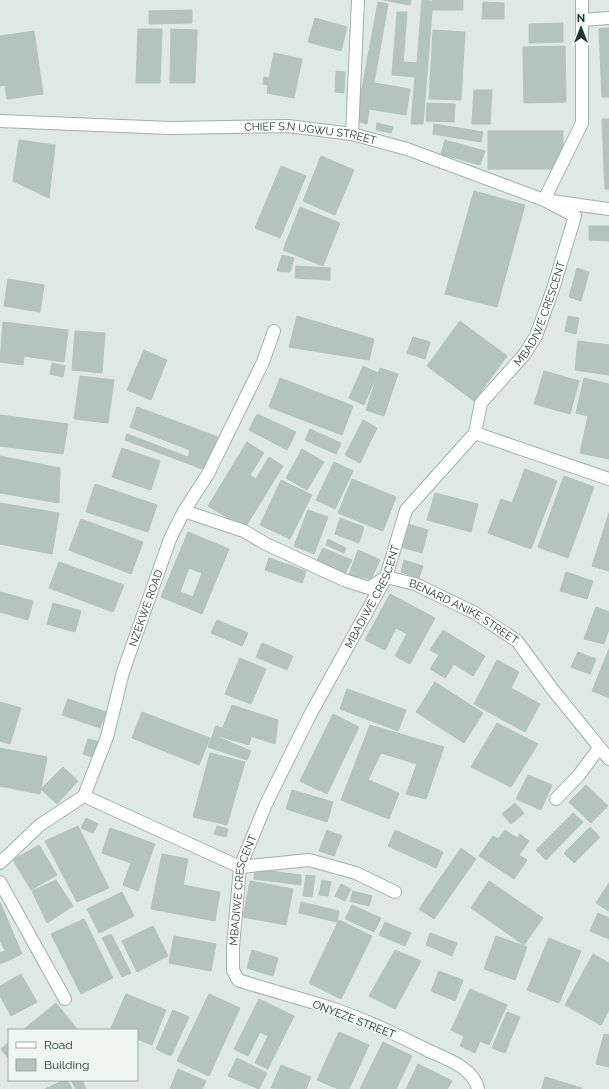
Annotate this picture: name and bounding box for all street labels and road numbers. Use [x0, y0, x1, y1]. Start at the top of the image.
street label: CHIEF S.N UGWU STREET [244, 120, 378, 147]
street label: MBADIWE CRESCENT [511, 259, 568, 369]
street label: MBADIWE CRESCENT [342, 543, 402, 650]
street label: NZEKWE ROAD [127, 568, 166, 648]
street label: BENARD ANIKE STREET [408, 577, 521, 647]
street label: MBADIWE CRESCENT [227, 832, 260, 946]
street label: ONYEZE STREET [311, 998, 397, 1041]

